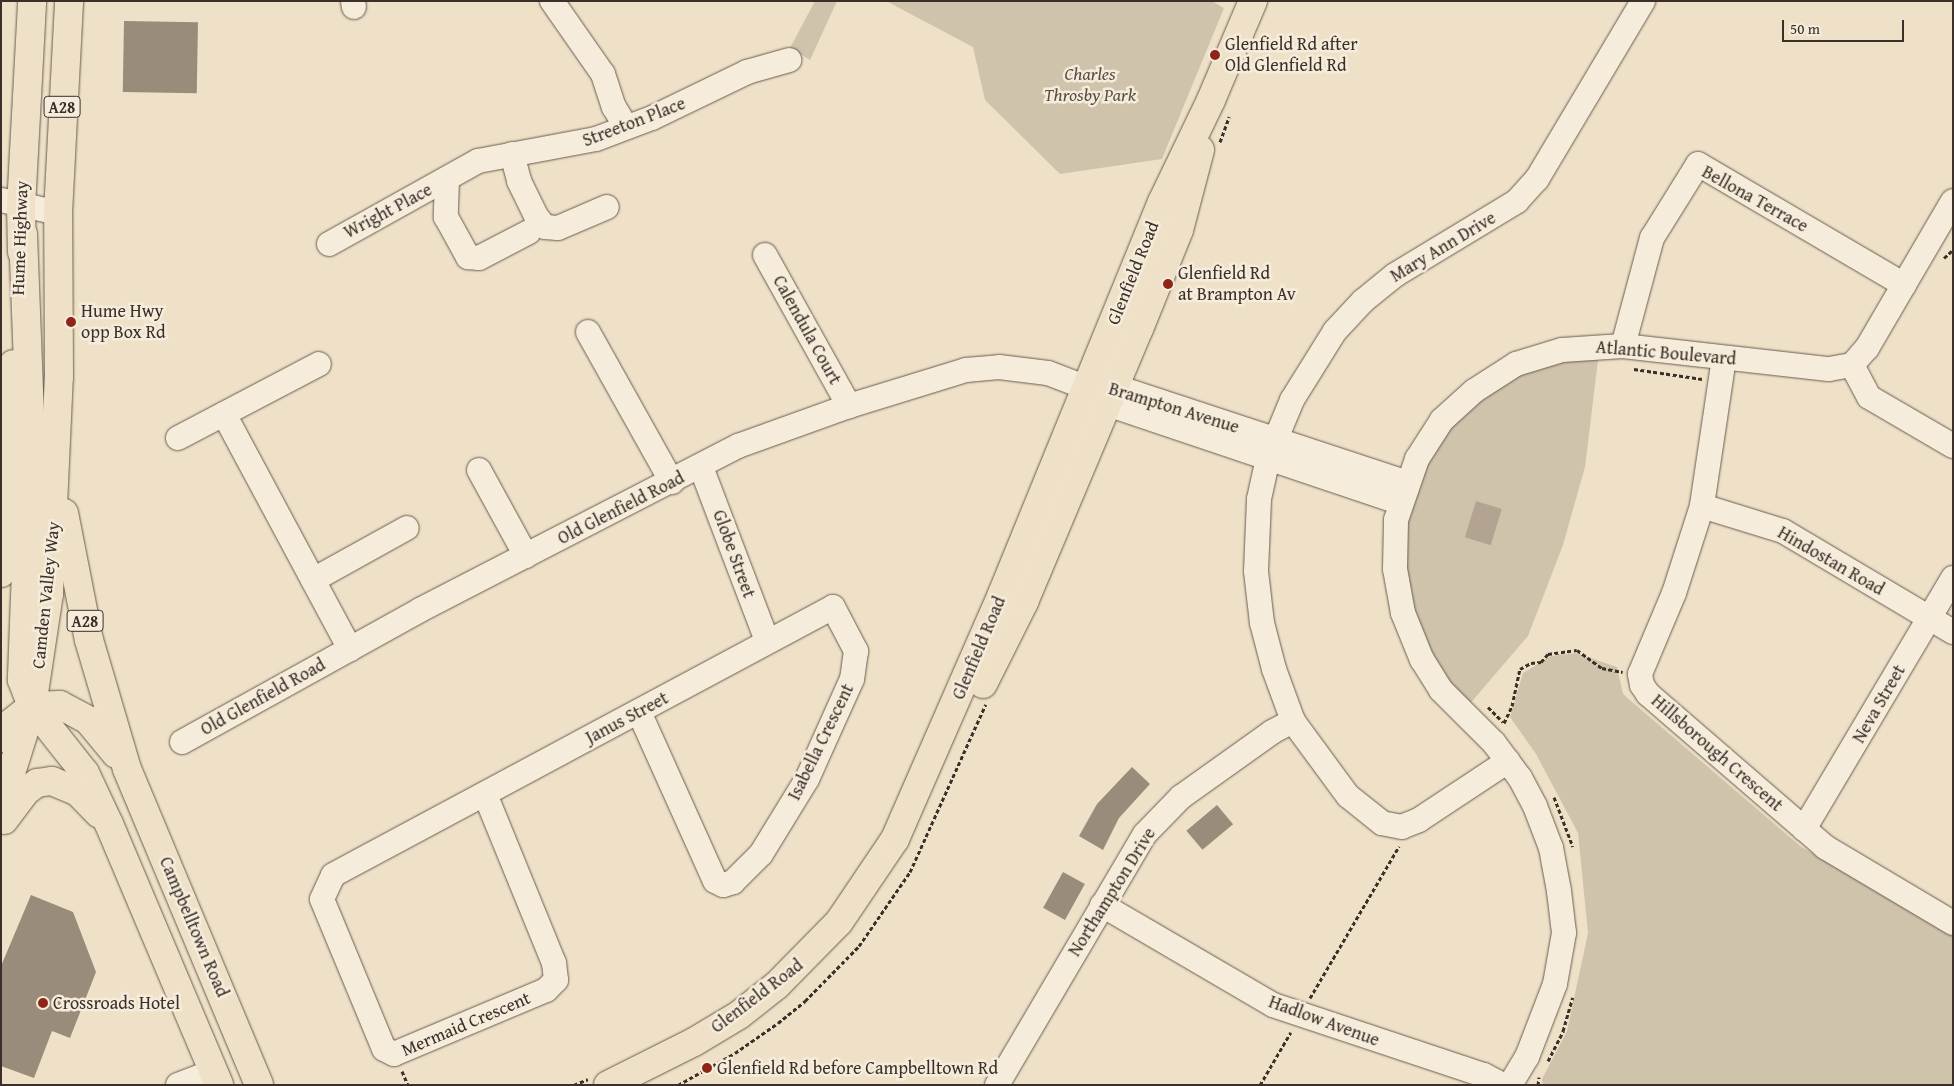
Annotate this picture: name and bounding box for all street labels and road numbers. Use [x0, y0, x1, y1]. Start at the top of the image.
street label: Streeton Place [580, 92, 688, 152]
road number: A28 [43, 94, 81, 120]
street label: Bellona Terrace [1698, 161, 1812, 237]
street label: Wright Place [340, 179, 436, 243]
street label: Hume Highway [7, 180, 33, 296]
street label: Mary Ann Drive [1386, 207, 1500, 287]
street label: Glenfield Road [1102, 218, 1164, 328]
street label: Calendula Court [768, 272, 846, 388]
street label: Atlantic Boulevard [1595, 336, 1737, 370]
street label: Brampton Avenue [1106, 378, 1242, 438]
street label: Old Glenfield Road [554, 467, 688, 549]
street label: Globe Street [708, 507, 760, 601]
street label: Camden Valley Way [28, 520, 64, 670]
street label: Hindostan Road [1774, 522, 1888, 600]
street label: Glenfield Road [948, 593, 1010, 703]
road number: A28 [66, 608, 104, 634]
street label: Old Glenfield Road [197, 654, 329, 740]
street label: Neva Street [1848, 661, 1910, 747]
street label: Isabella Crescent [783, 680, 859, 804]
street label: Janus Street [582, 687, 672, 749]
street label: Hillsborough Crescent [1647, 690, 1787, 816]
street label: Northampton Drive [1064, 824, 1160, 960]
street label: Campbelltown Road [155, 854, 233, 1000]
street label: Glenfield Road [707, 954, 807, 1038]
street label: Mermaid Crescent [398, 987, 534, 1061]
street label: Hadlow Avenue [1266, 991, 1382, 1051]

